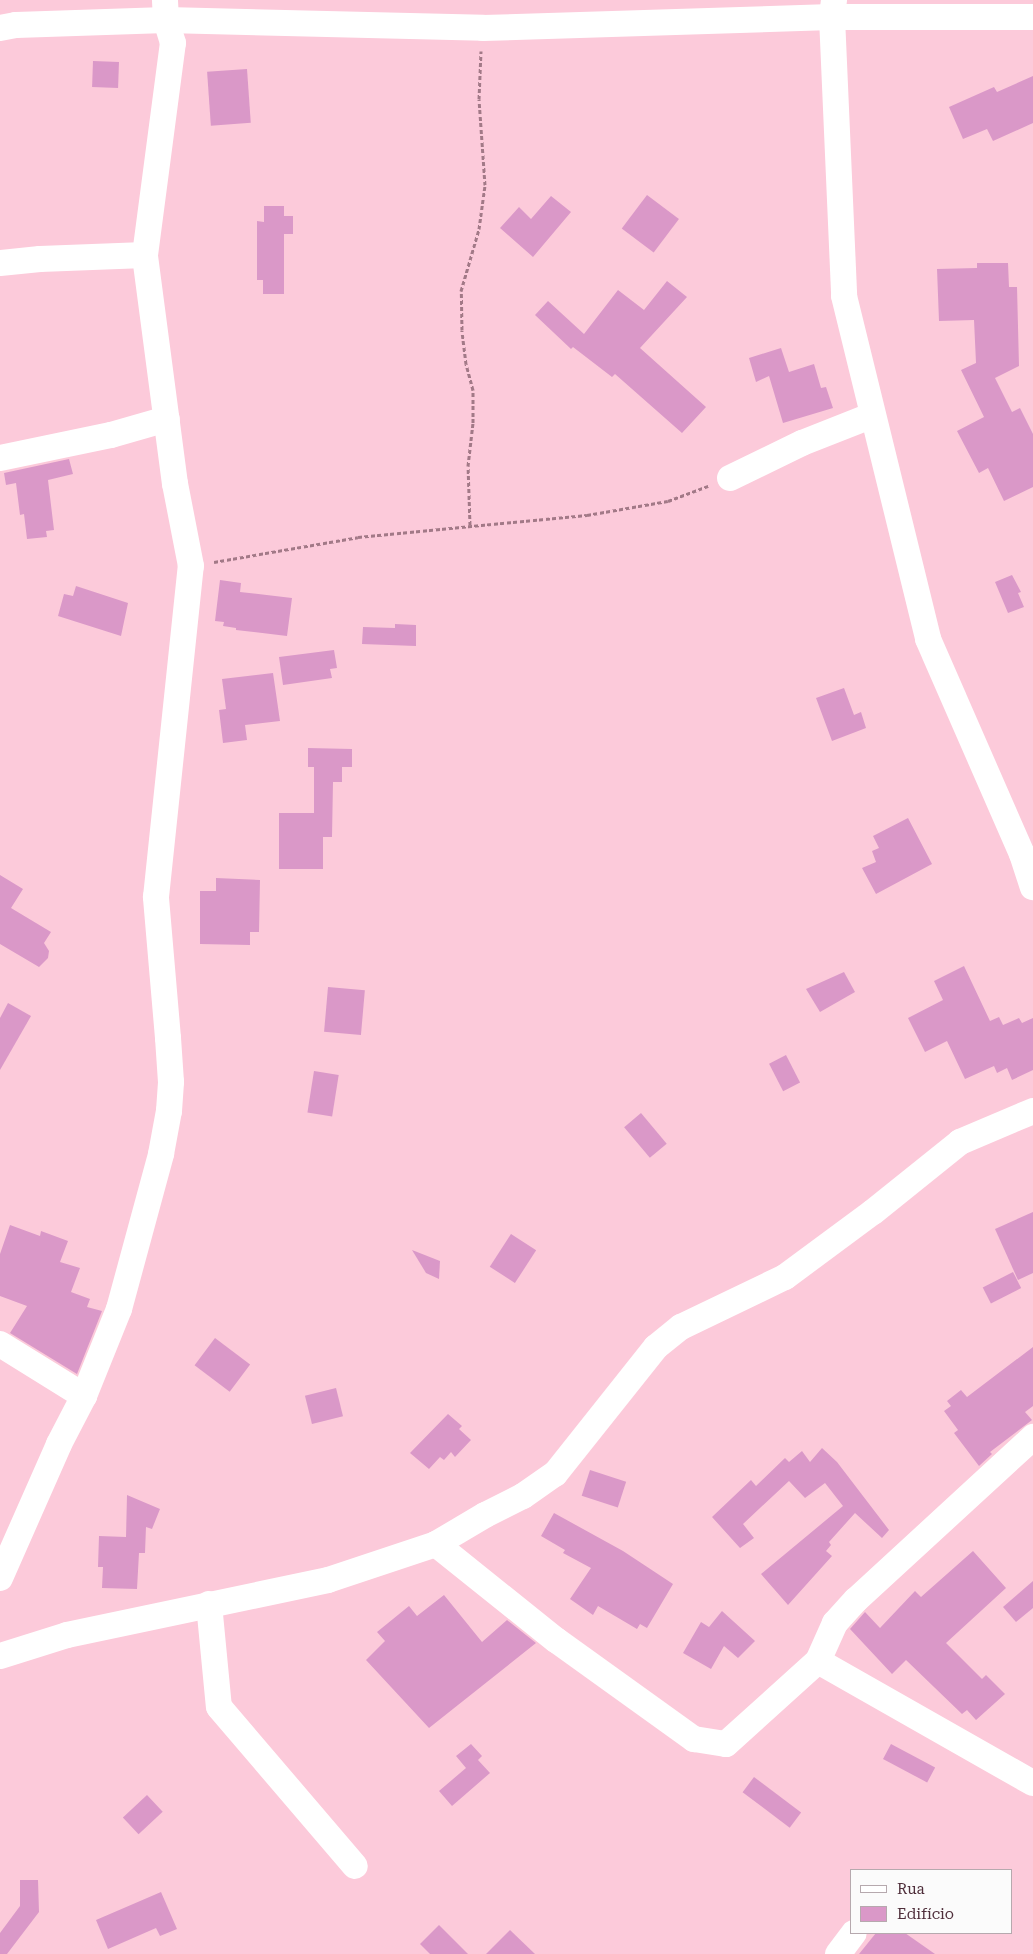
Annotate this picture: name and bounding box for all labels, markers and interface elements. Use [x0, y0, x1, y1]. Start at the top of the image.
legend [850, 1869, 1013, 1934]
text: Rua [897, 1880, 925, 1898]
text: Edifício [897, 1905, 954, 1923]

